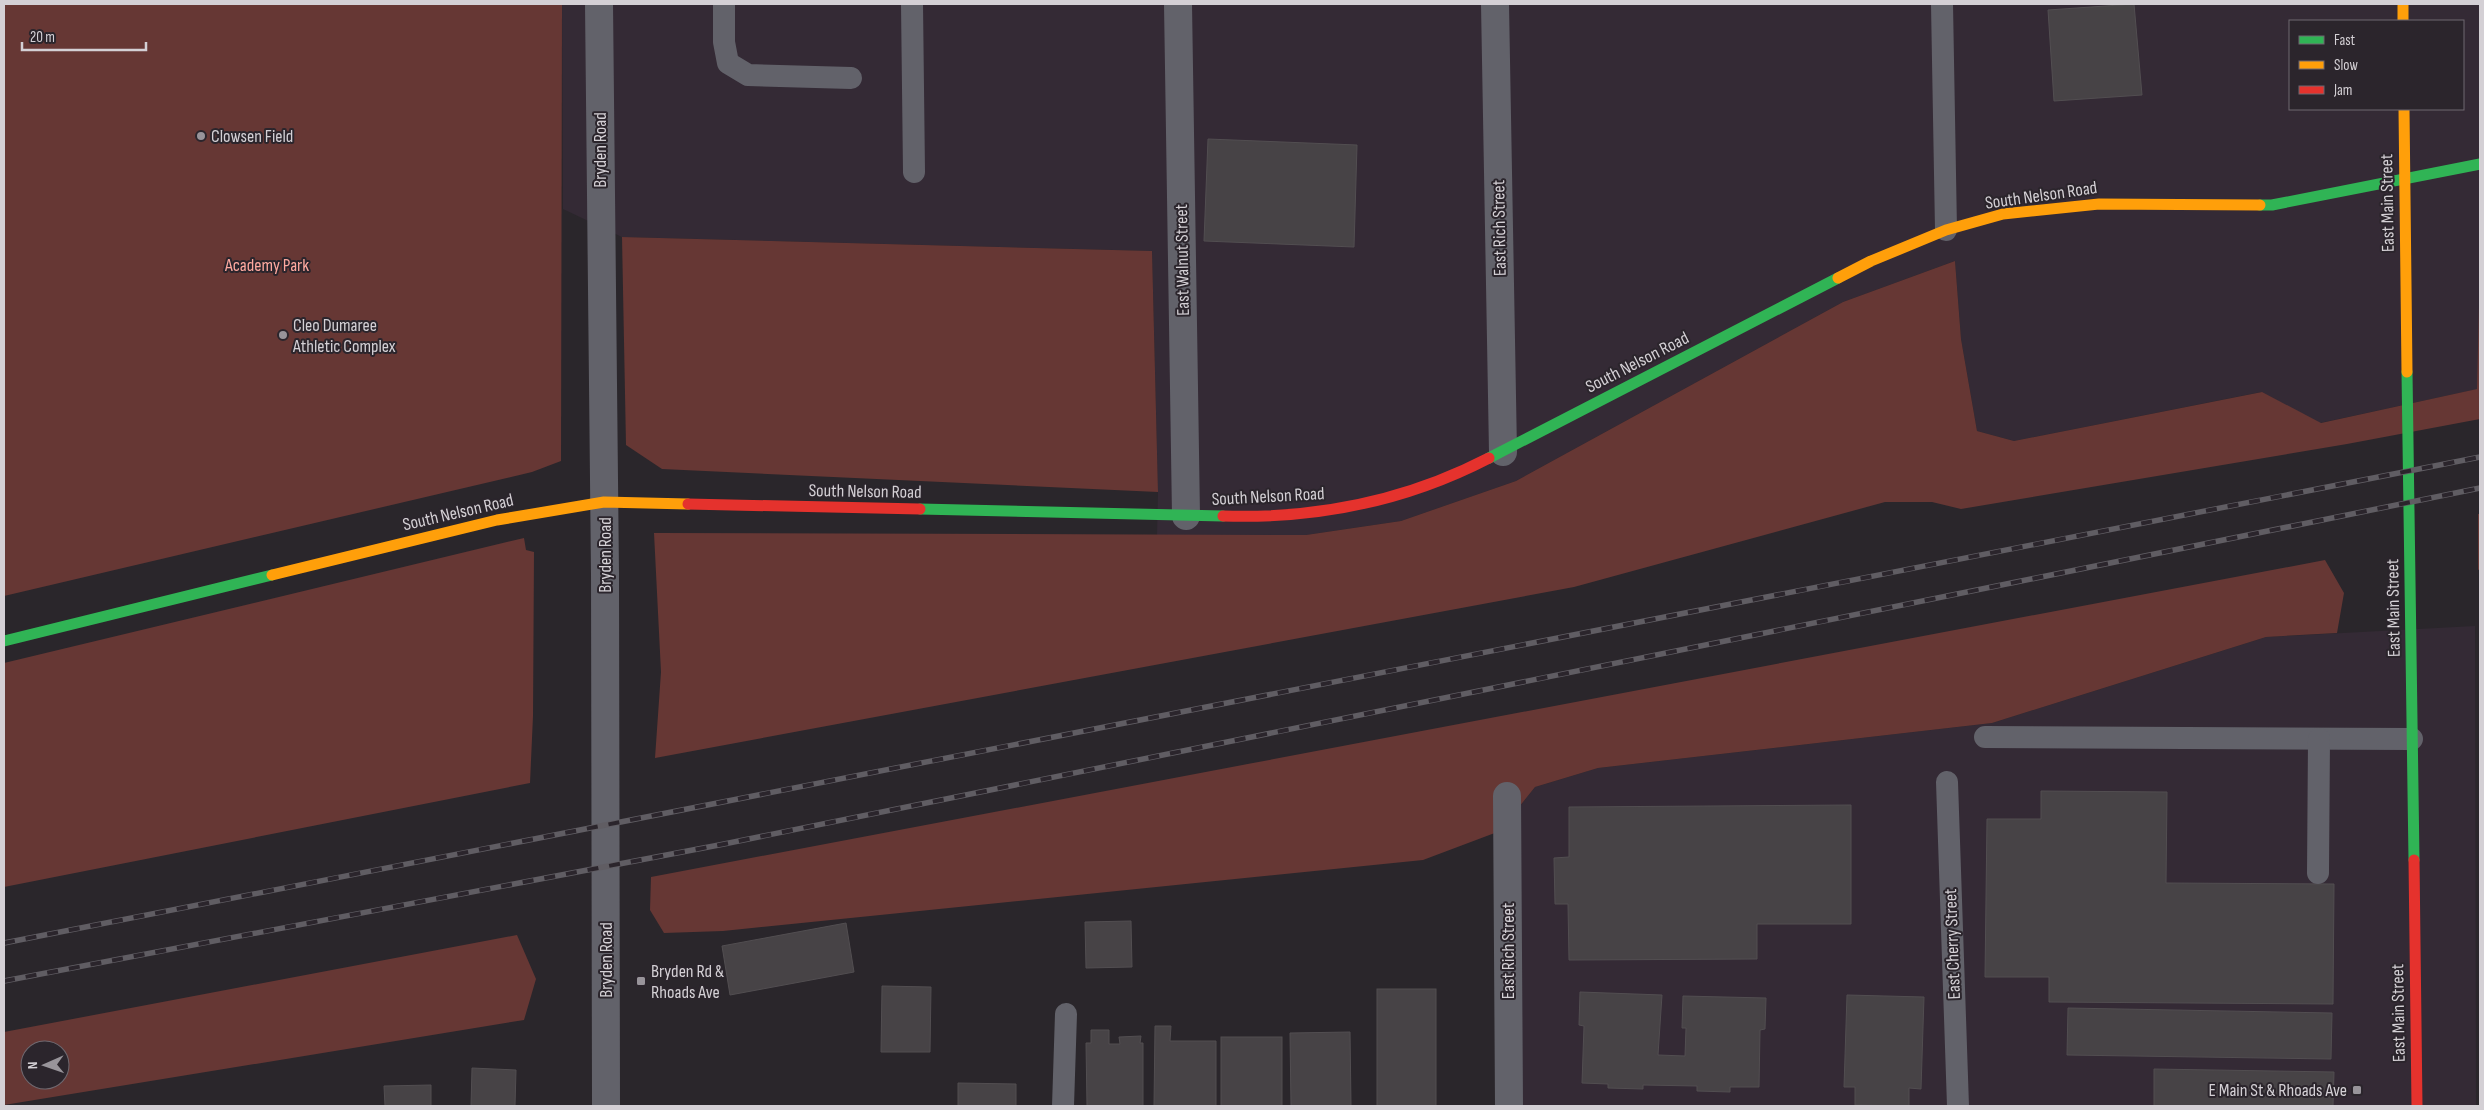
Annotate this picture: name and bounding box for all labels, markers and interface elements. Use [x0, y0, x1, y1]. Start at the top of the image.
scale bar [22, 20, 146, 52]
legend [2289, 20, 2464, 110]
text: 20 m [30, 28, 55, 47]
text: Fast [2334, 31, 2356, 50]
text: Slow [2334, 56, 2358, 75]
text: Jam [2333, 81, 2352, 100]
street label: Bryden Road [590, 112, 611, 188]
place label: Clowsen Field [211, 126, 293, 147]
marker: Clowsen Field [195, 130, 207, 142]
street label: East Main Street [2376, 153, 2399, 252]
street label: South Nelson Road [1984, 177, 2098, 214]
street label: East Rich Street [1488, 179, 1511, 276]
street label: East Walnut Street [1171, 203, 1194, 316]
park label: Academy Park [224, 255, 309, 276]
place label: Cleo Dumaree Athletic Complex [292, 315, 396, 357]
street label: South Nelson Road [1582, 327, 1692, 397]
marker: Cleo Dumaree Athletic Complex [277, 329, 289, 341]
street label: South Nelson Road [808, 480, 922, 503]
street label: South Nelson Road [1211, 483, 1325, 510]
street label: South Nelson Road [401, 490, 516, 535]
street label: Bryden Road [595, 517, 616, 593]
street label: East Main Street [2382, 558, 2405, 657]
street label: East Cherry Street [1940, 888, 1965, 1000]
street label: East Rich Street [1498, 902, 1519, 999]
street label: Bryden Road [596, 922, 617, 998]
place label: Bryden Rd & Rhoads Ave [651, 961, 724, 1003]
street label: East Main Street [2387, 963, 2410, 1062]
marker: Bryden Rd & Rhoads Ave [635, 975, 647, 987]
north arrow [20, 1040, 70, 1090]
text: N [24, 1061, 41, 1069]
place label: E Main St & Rhoads Ave [2208, 1080, 2347, 1101]
marker: E Main St & Rhoads Ave [2351, 1084, 2363, 1096]

